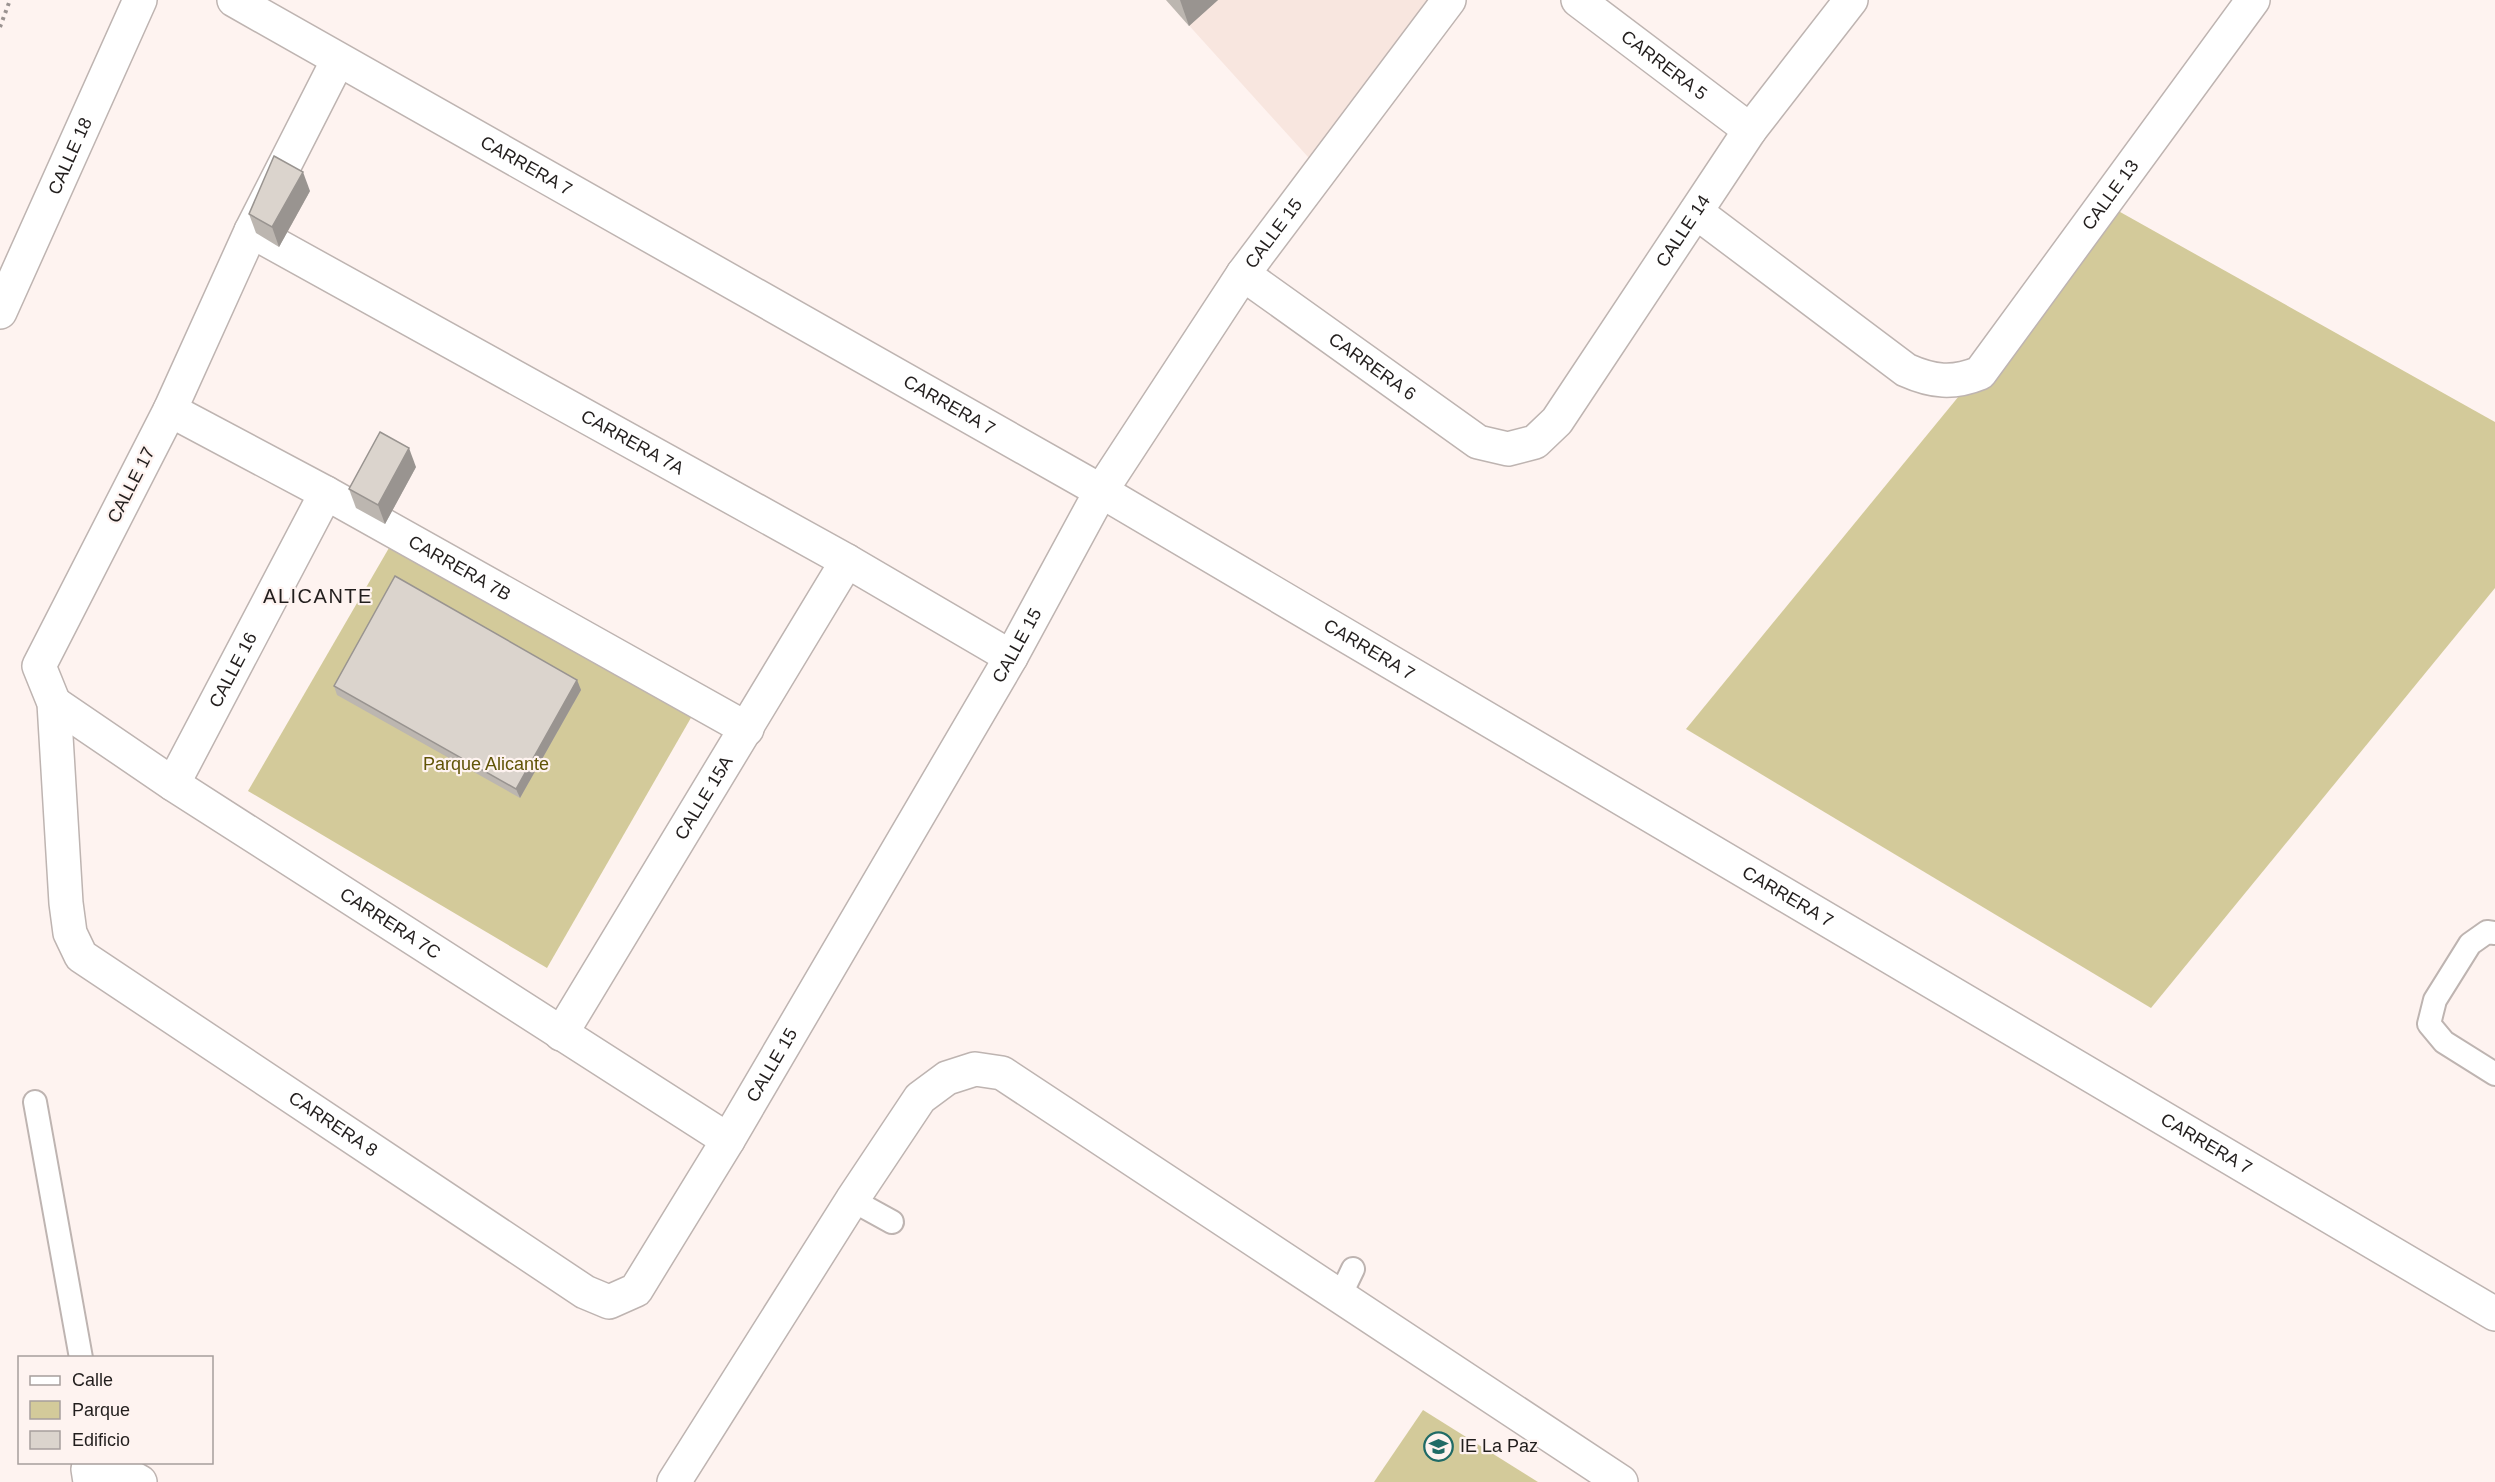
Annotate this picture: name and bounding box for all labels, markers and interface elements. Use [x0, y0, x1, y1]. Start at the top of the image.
street label: CARRERA 5 [1617, 26, 1711, 104]
street label: CALLE 18 [44, 114, 96, 198]
street label: CARRERA 7 [477, 132, 576, 199]
street label: CALLE 13 [2078, 156, 2143, 234]
street label: CALLE 14 [1652, 191, 1714, 271]
street label: CALLE 15 [1241, 195, 1306, 272]
street label: CARRERA 6 [1325, 329, 1420, 404]
street label: CARRERA 7 [900, 371, 999, 439]
street label: CARRERA 7A [578, 406, 687, 479]
street label: CALLE 17 [103, 444, 159, 526]
street label: CARRERA 7B [405, 531, 514, 605]
district label: ALICANTE [263, 585, 373, 607]
street label: CALLE 15 [988, 605, 1046, 686]
street label: CARRERA 7 [1320, 615, 1418, 684]
street label: CALLE 16 [205, 629, 261, 711]
street label: CALLE 15A [671, 752, 737, 843]
park label: Parque Alicante [423, 754, 549, 774]
street label: CARRERA 7 [1739, 862, 1837, 931]
street label: CARRERA 7C [336, 884, 444, 963]
street label: CALLE 15 [743, 1025, 801, 1106]
street label: CARRERA 8 [285, 1087, 381, 1161]
street label: CARRERA 7 [2157, 1109, 2255, 1178]
legend [18, 1356, 213, 1464]
text: Calle [72, 1370, 113, 1390]
text: Parque [72, 1400, 130, 1420]
text: Edificio [72, 1430, 130, 1450]
school or university icon: IE La Paz [1423, 1430, 1455, 1462]
place label: IE La Paz [1460, 1436, 1538, 1456]

